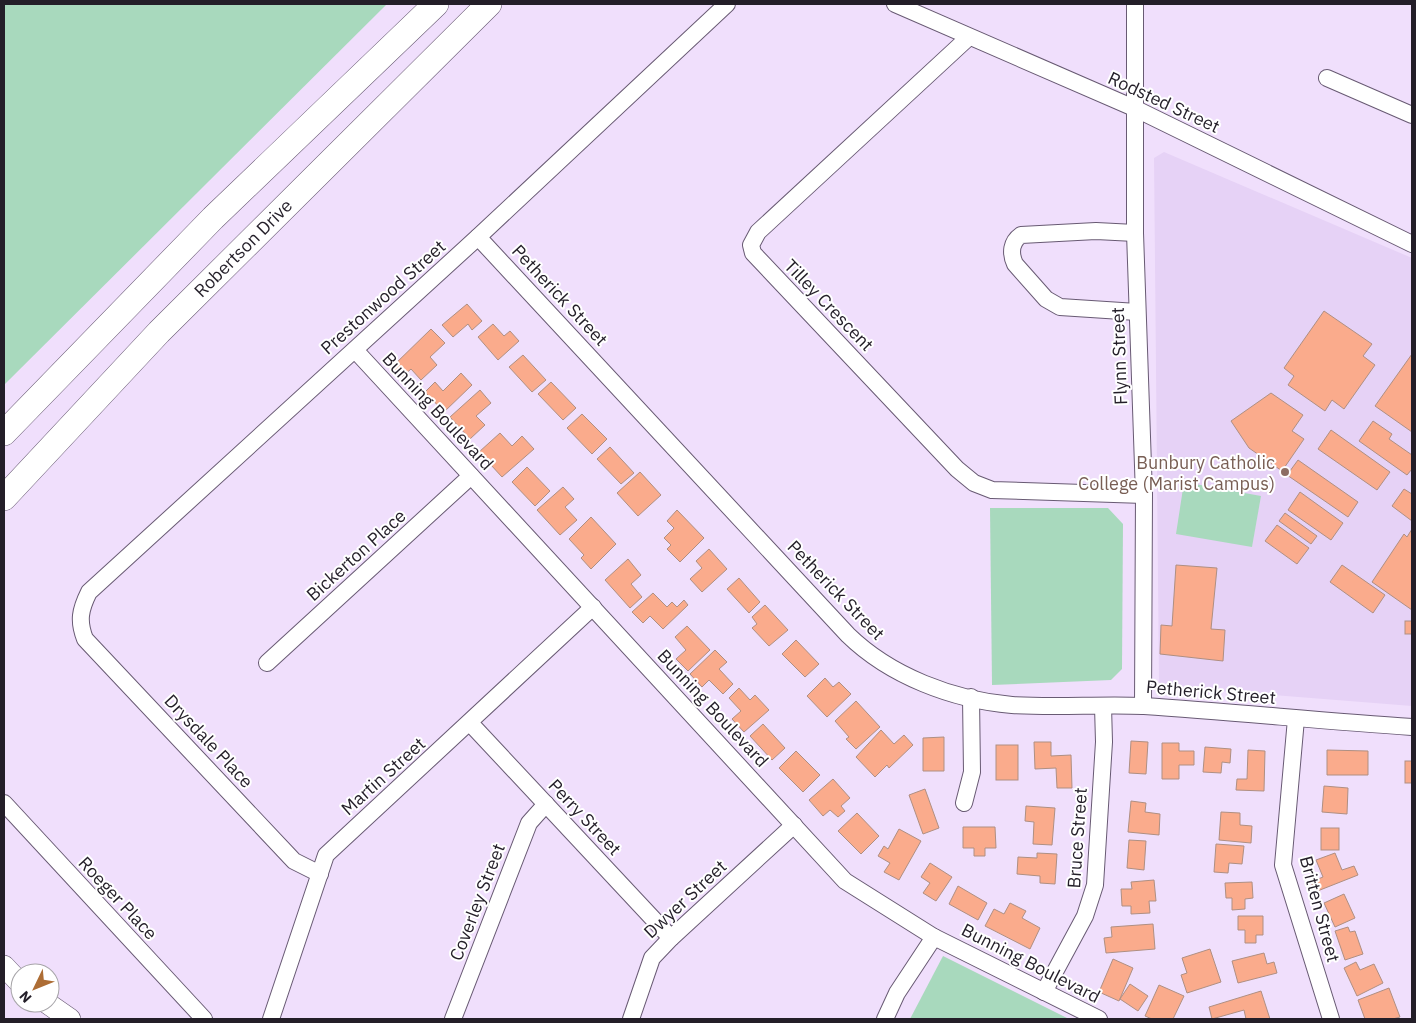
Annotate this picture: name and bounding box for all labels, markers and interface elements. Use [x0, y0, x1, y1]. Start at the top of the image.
street label: Rodsted Street [1104, 66, 1224, 138]
street label: Robertson Drive [189, 194, 297, 302]
street label: Prestonwood Street [316, 235, 450, 359]
street label: Petherick Street [507, 240, 613, 350]
street label: Tilley Crescent [779, 254, 879, 356]
street label: Flynn Street [1106, 307, 1132, 405]
street label: Bunning Boulevard [377, 347, 499, 475]
place label: Bunbury Catholic College (Marist Campus) [1078, 451, 1275, 495]
marker: Bunbury Catholic College (Marist Campus) [1279, 466, 1291, 478]
street label: Bickerton Place [301, 504, 411, 606]
street label: Petherick Street [783, 535, 889, 645]
street label: Bunning Boulevard [652, 644, 774, 772]
street label: Petherick Street [1145, 675, 1277, 709]
street label: Drysdale Place [160, 689, 258, 793]
street label: Martin Street [336, 732, 430, 820]
street label: Perry Street [544, 774, 626, 860]
street label: Bruce Street [1062, 787, 1092, 889]
street label: Coverley Street [444, 840, 510, 964]
street label: Roeger Place [74, 852, 162, 945]
street label: Britten Street [1295, 853, 1345, 965]
street label: Dwyer Street [639, 855, 731, 943]
street label: Bunning Boulevard [958, 918, 1104, 1008]
north arrow [10, 963, 60, 1013]
text: N [15, 987, 36, 1007]

